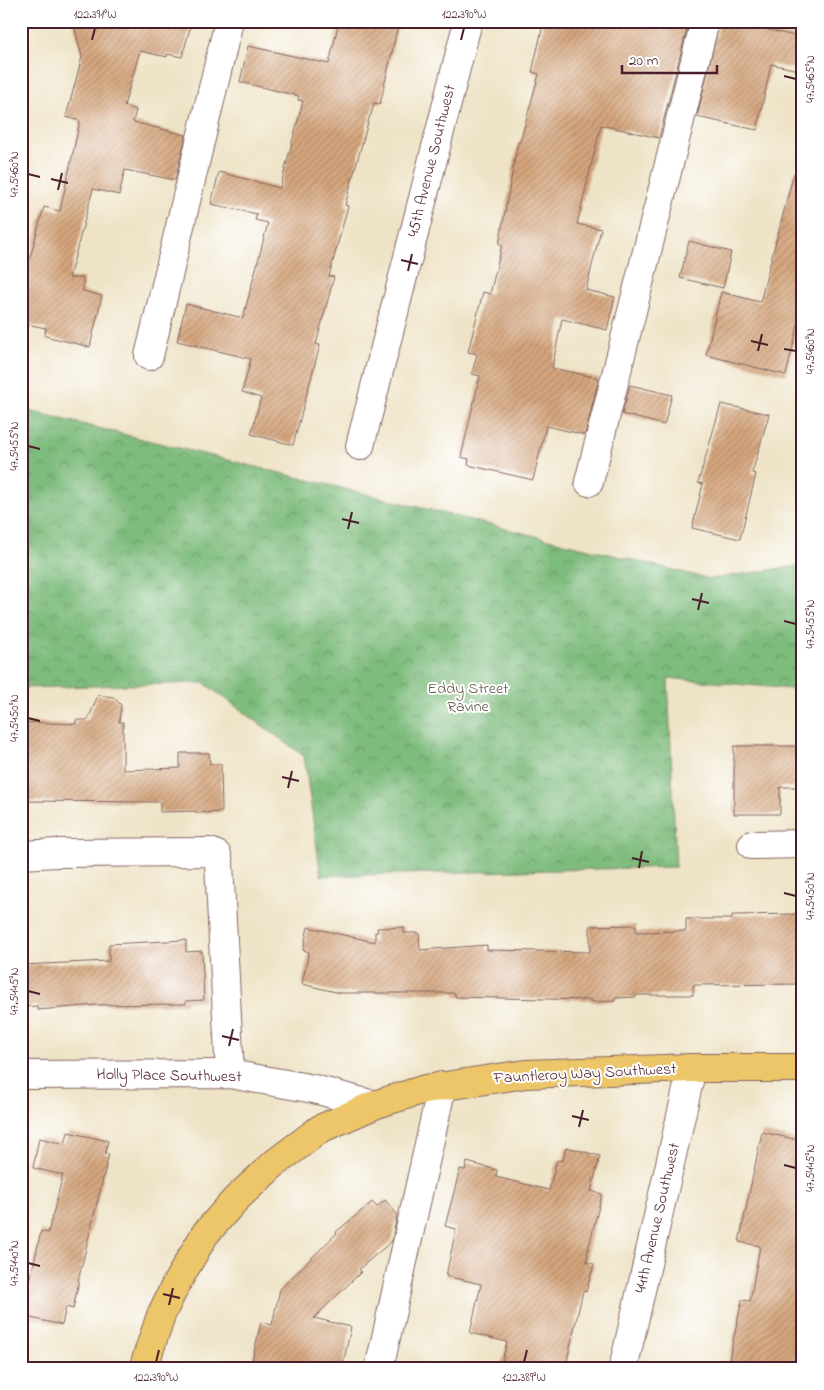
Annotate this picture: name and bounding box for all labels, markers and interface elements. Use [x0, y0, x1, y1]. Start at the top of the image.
text: 122.391°W [73, 6, 117, 24]
text: 122.390°W [442, 6, 486, 24]
scale bar [622, 42, 716, 74]
text: 20 m [629, 50, 659, 72]
text: 47.5465°N [802, 55, 820, 103]
street label: 45th Avenue Southwest [401, 82, 463, 240]
text: 47.5460°N [6, 151, 24, 197]
text: 47.5460°N [802, 328, 820, 374]
text: 47.5455°N [6, 421, 24, 471]
text: 47.5455°N [802, 599, 820, 649]
park label: Eddy Street Ravine [428, 677, 509, 719]
text: 47.5450°N [6, 694, 24, 742]
text: 47.5450°N [802, 872, 820, 920]
text: 47.5445°N [6, 967, 24, 1015]
street label: Fauntleroy Way Southwest [492, 1057, 678, 1091]
street label: Holly Place Southwest [96, 1063, 242, 1089]
street label: 44th Avenue Southwest [629, 1140, 687, 1296]
text: 47.5445°N [802, 1144, 820, 1192]
text: 47.5440°N [6, 1240, 24, 1286]
text: 122.390°W [134, 1369, 178, 1387]
text: 122.389°W [502, 1369, 546, 1387]

